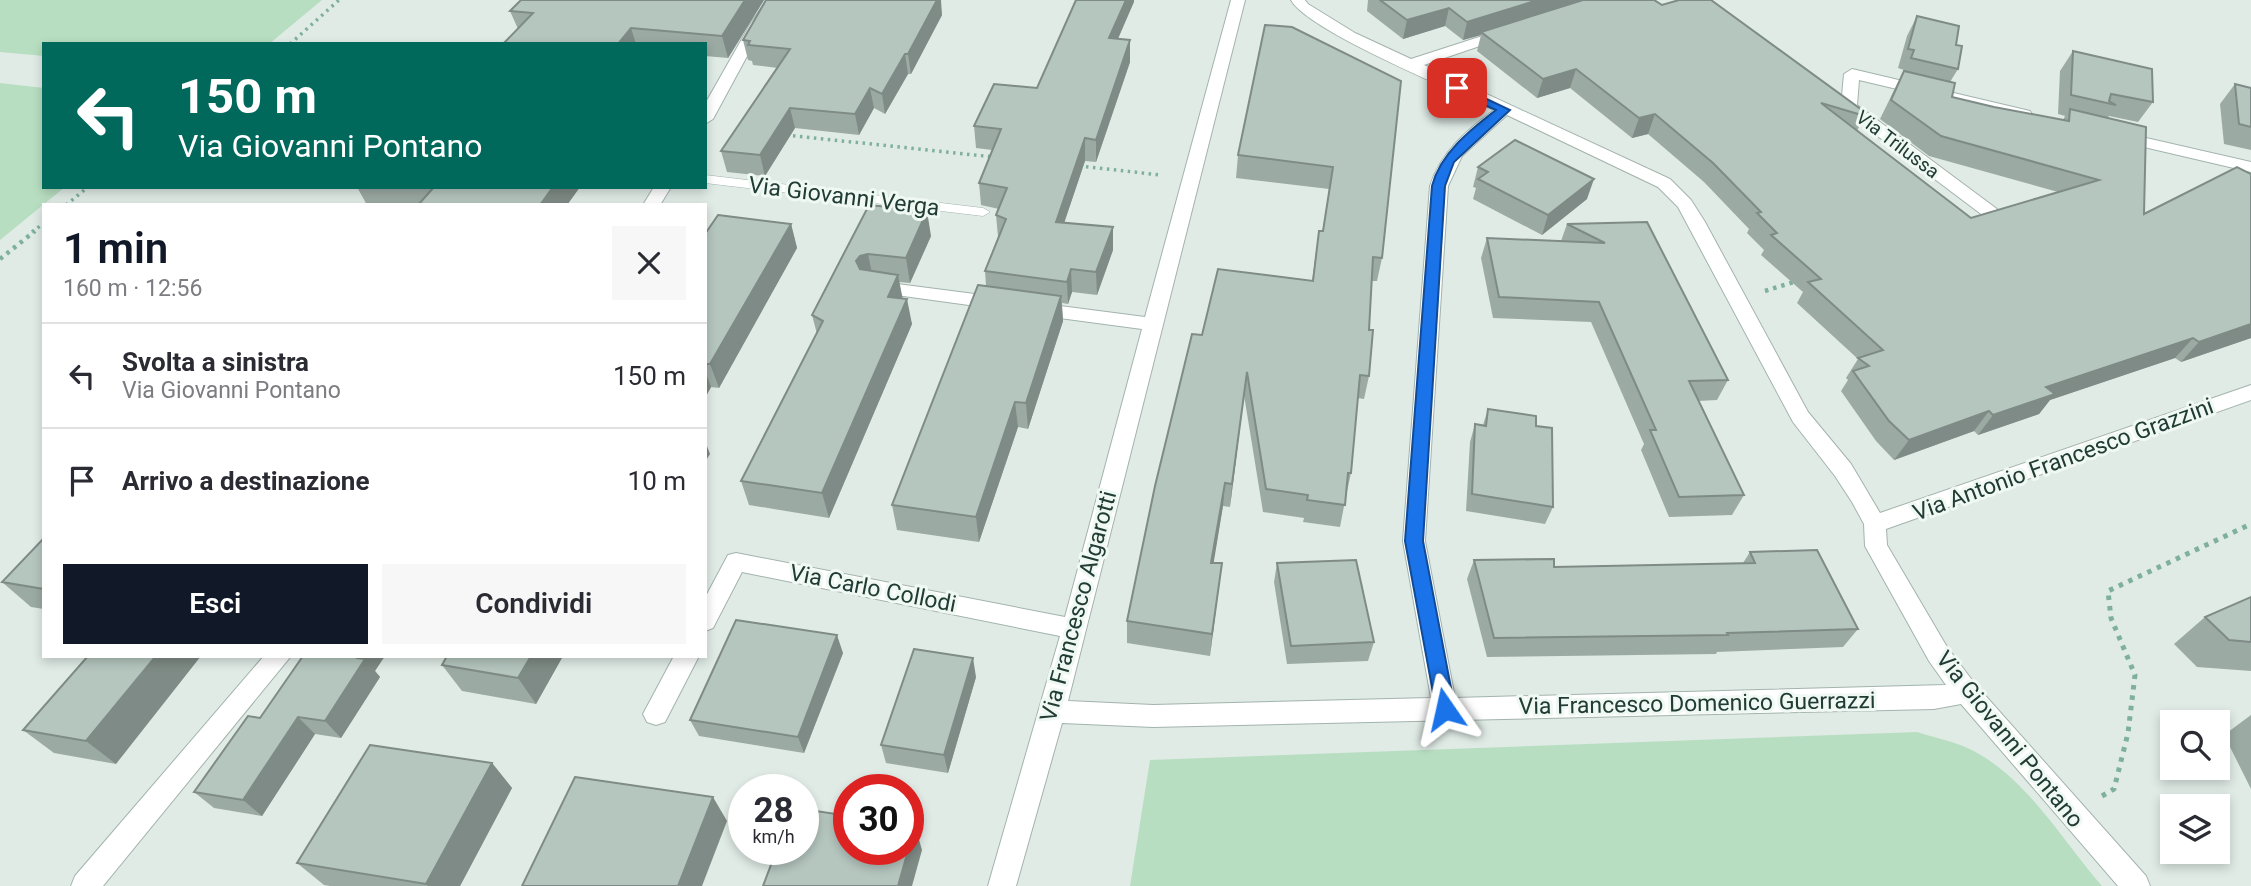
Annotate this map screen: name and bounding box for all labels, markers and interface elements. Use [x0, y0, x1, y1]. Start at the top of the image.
pin [1427, 58, 1487, 118]
text: 150 m [178, 68, 317, 125]
icon: arrive [1438, 69, 1476, 107]
icon: left [63, 70, 154, 161]
street label: Via Trilussa [1852, 106, 1944, 183]
text: Via Giovanni Pontano [178, 127, 483, 165]
street label: Via Giovanni Verga [747, 171, 941, 222]
text: 1 min [63, 224, 168, 273]
button: close [612, 226, 686, 300]
text: 160 m · 12:56 [63, 275, 202, 302]
text: Svolta a sinistra [122, 347, 309, 377]
icon: left [63, 357, 101, 395]
text: 150 m [613, 361, 686, 391]
text: Via Giovanni Pontano [122, 377, 341, 404]
street label: Via Antonio Francesco Grazzini [1909, 392, 2217, 527]
icon: arrive [63, 462, 101, 500]
text: Arrivo a destinazione [122, 466, 369, 496]
text: 10 m [628, 466, 686, 496]
street label: Via Francesco Algarotti [1035, 488, 1122, 724]
street label: Via Carlo Collodi [787, 559, 958, 618]
button: Esci [63, 564, 368, 644]
button: Condividi [382, 564, 686, 644]
street label: Via Giovanni Pontano [1930, 646, 2089, 833]
position arrow [1408, 672, 1482, 746]
street label: Via Francesco Domenico Guerrazzi [1518, 687, 1876, 720]
map controls [2160, 710, 2230, 864]
button: search [2160, 710, 2230, 780]
speed limit sign: 30 [833, 774, 924, 865]
text: 28 [753, 790, 794, 831]
button: layers [2160, 794, 2230, 864]
text: km/h [752, 826, 795, 847]

